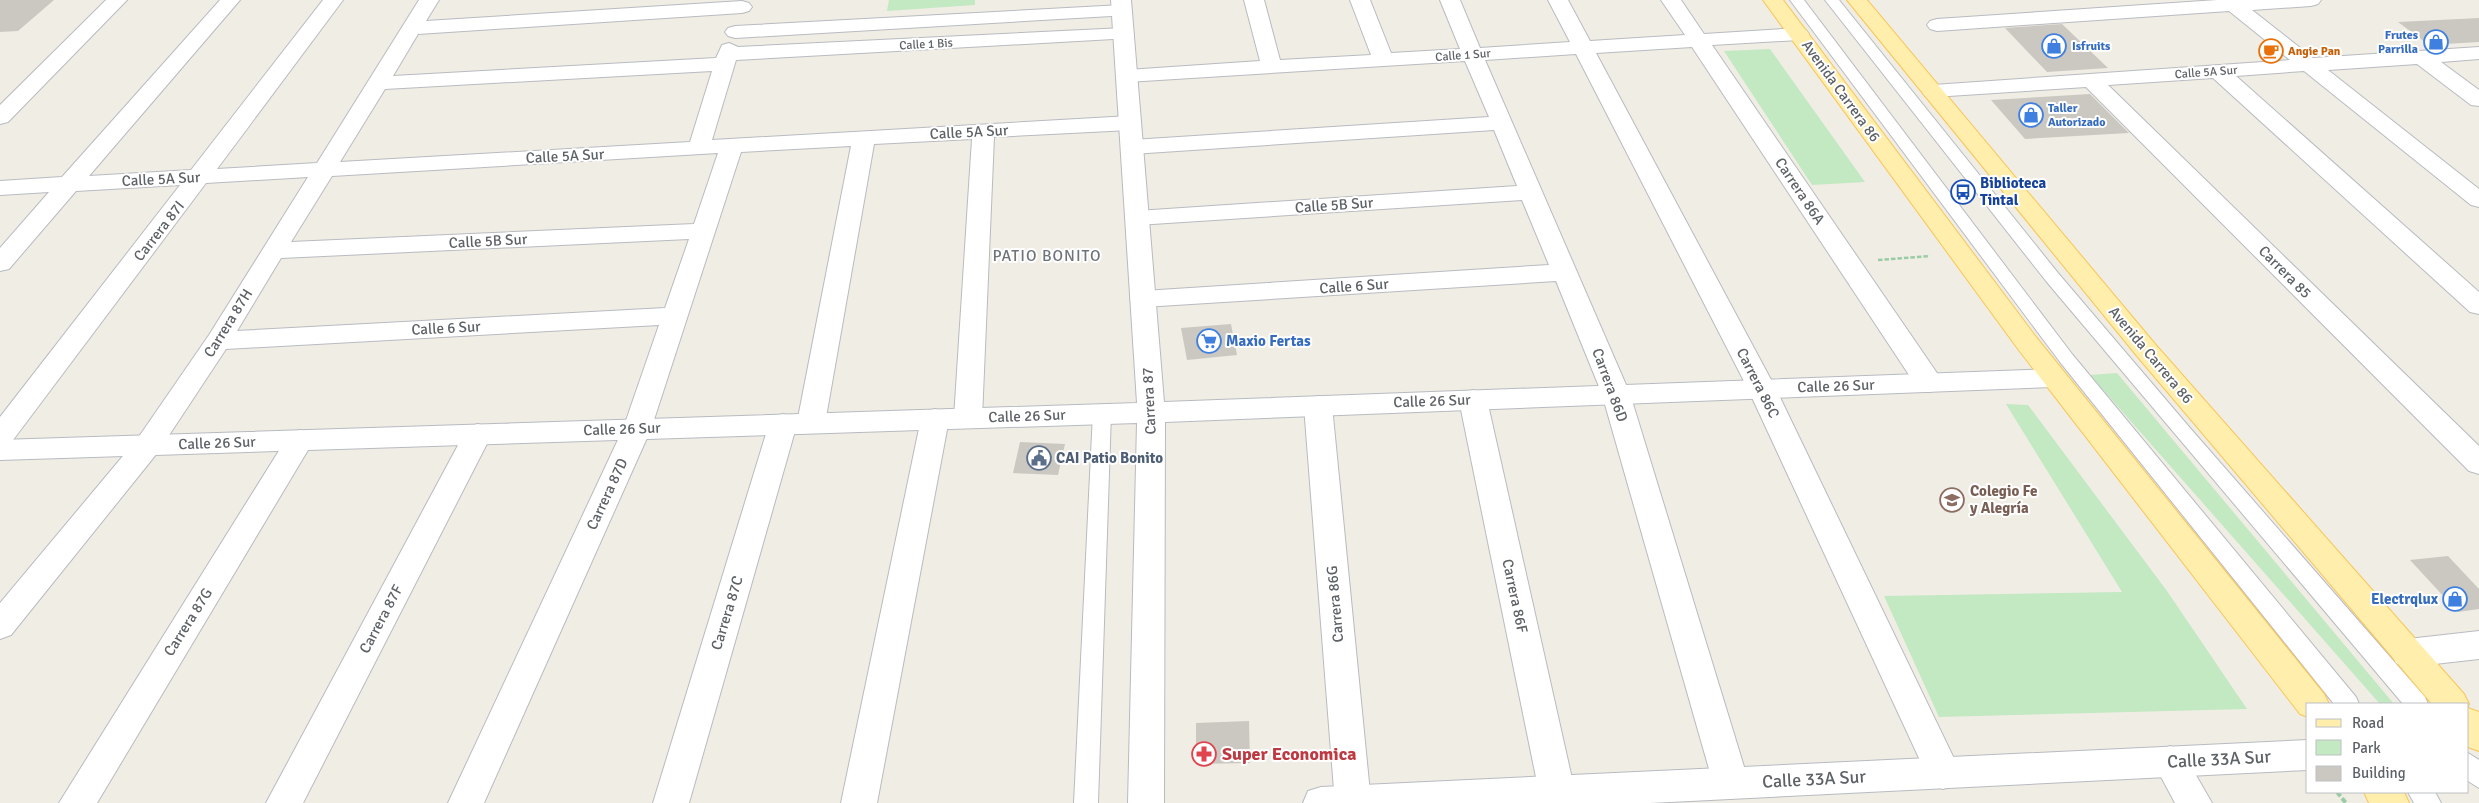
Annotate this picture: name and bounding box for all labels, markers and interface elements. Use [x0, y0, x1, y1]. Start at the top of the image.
place label: Frutes Parrilla [2378, 28, 2419, 57]
shop icon: Frutes Parrilla [2423, 29, 2449, 55]
shop icon: Isfruits [2041, 33, 2067, 59]
street label: Calle 1 Bis [899, 36, 953, 53]
street label: Avenida Carrera 86 [1798, 37, 1884, 145]
cafe icon: Angie Pan [2258, 38, 2284, 64]
place label: Isfruits [2072, 39, 2111, 54]
place label: Angie Pan [2288, 44, 2341, 59]
street label: Calle 1 Sur [1435, 46, 1492, 65]
street label: Calle 5A Sur [2174, 63, 2238, 82]
place label: Taller Autorizado [2048, 101, 2106, 130]
shop icon: Taller Autorizado [2018, 102, 2044, 128]
street label: Calle 5A Sur [929, 121, 1009, 143]
street label: Calle 5A Sur [525, 145, 605, 167]
street label: Carrera 86A [1771, 154, 1829, 228]
street label: Calle 5A Sur [121, 168, 201, 190]
place label: Biblioteca Tintal [1980, 174, 2047, 209]
bus stop icon: Biblioteca Tintal [1950, 179, 1976, 205]
street label: Calle 5B Sur [1294, 193, 1374, 217]
street label: Carrera 87I [130, 197, 188, 265]
street label: Calle 5B Sur [448, 230, 528, 252]
street label: Carrera 85 [2255, 242, 2315, 302]
district label: PATIO BONITO [992, 246, 1102, 266]
street label: Calle 6 Sur [1319, 275, 1390, 297]
street label: Carrera 87H [200, 285, 256, 361]
street label: Avenida Carrera 86 [2105, 303, 2197, 407]
street label: Calle 6 Sur [411, 317, 482, 339]
supermarket icon: Maxio Fertas [1196, 328, 1222, 354]
place label: Maxio Fertas [1226, 332, 1311, 350]
street label: Carrera 86C [1733, 345, 1783, 421]
street label: Carrera 86D [1588, 346, 1632, 424]
street label: Carrera 87 [1138, 367, 1160, 435]
street label: Calle 26 Sur [1797, 376, 1875, 396]
street label: Calle 26 Sur [1393, 391, 1471, 411]
street label: Calle 26 Sur [988, 406, 1066, 426]
street label: Calle 26 Sur [583, 419, 661, 439]
street label: Calle 26 Sur [178, 433, 256, 453]
public building icon: CAI Patio Bonito [1026, 445, 1052, 471]
place label: CAI Patio Bonito [1056, 449, 1163, 467]
street label: Carrera 87D [583, 455, 631, 533]
place label: Colegio Fe y Alegría [1969, 482, 2037, 517]
school or university icon: Colegio Fe y Alegría [1939, 487, 1965, 513]
street label: Carrera 86F [1498, 557, 1532, 635]
street label: Carrera 86G [1323, 565, 1347, 643]
street label: Carrera 87C [707, 574, 747, 652]
street label: Carrera 87F [355, 581, 407, 656]
street label: Carrera 87G [160, 585, 216, 659]
shop icon: Electrqlux [2442, 586, 2468, 612]
place label: Electrqlux [2371, 590, 2439, 608]
legend [2306, 703, 2469, 793]
text: Road [2352, 714, 2384, 732]
text: Park [2352, 739, 2381, 757]
pharmacy icon: Super Economica [1191, 741, 1217, 767]
place label: Super Economica [1222, 743, 1357, 765]
street label: Calle 33A Sur [2167, 745, 2272, 773]
text: Building [2352, 764, 2406, 782]
street label: Calle 33A Sur [1762, 765, 1867, 793]

